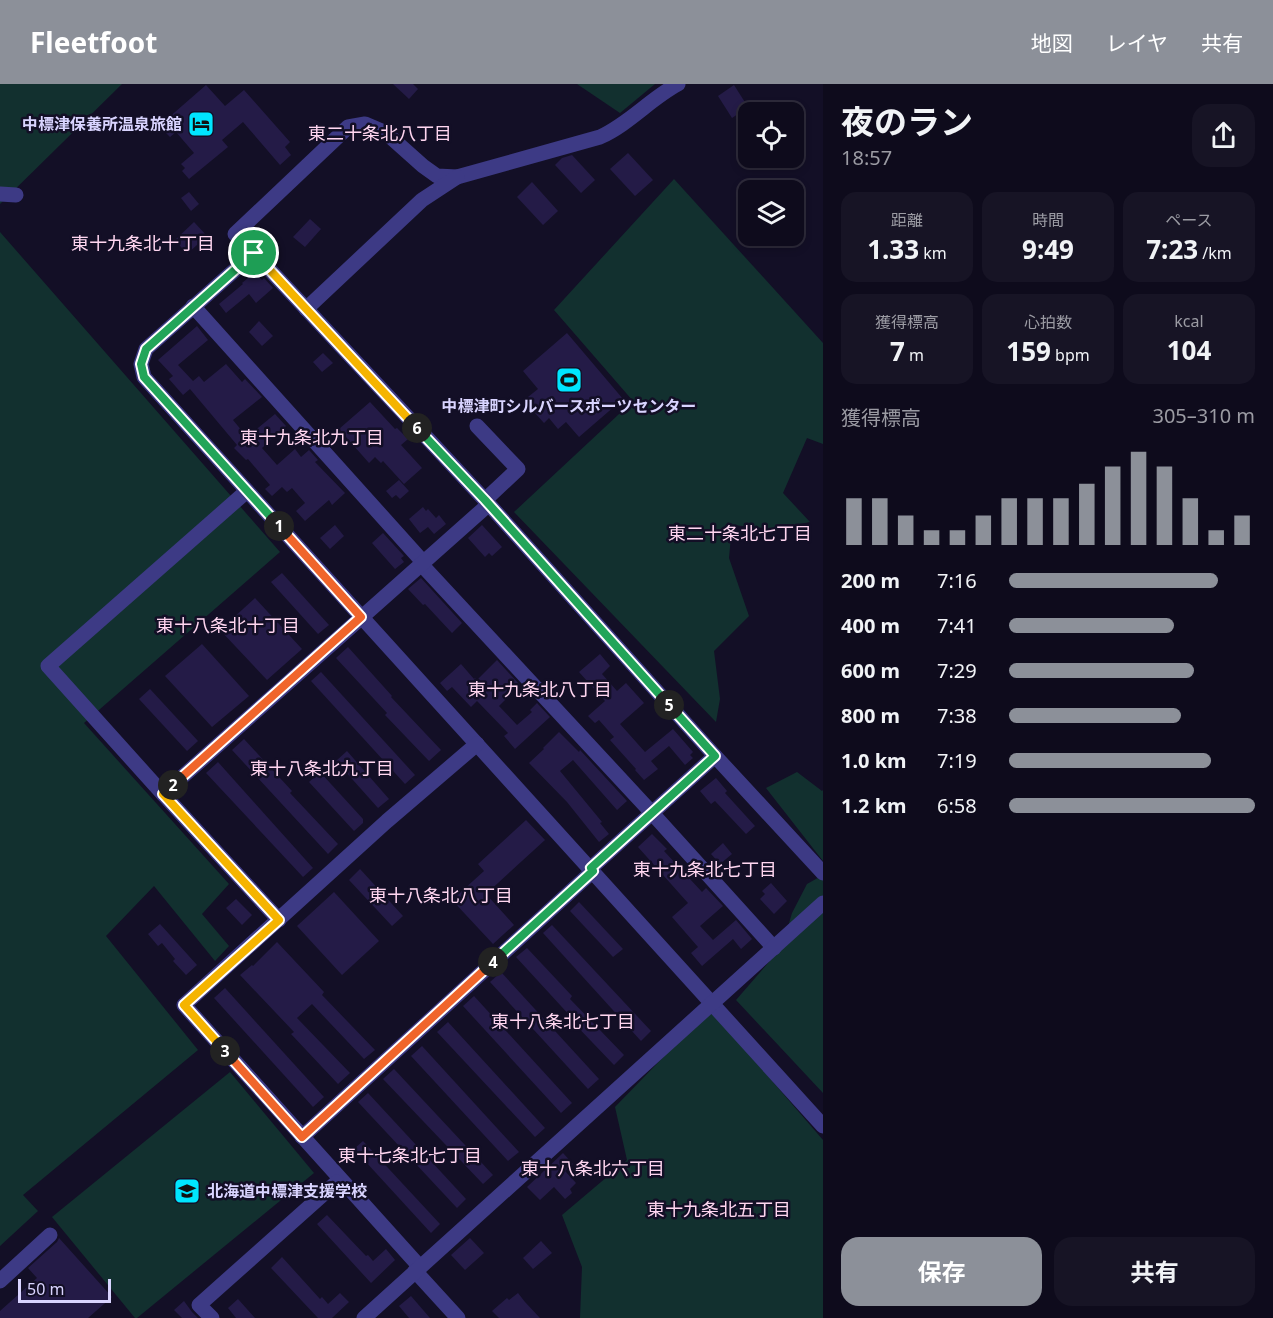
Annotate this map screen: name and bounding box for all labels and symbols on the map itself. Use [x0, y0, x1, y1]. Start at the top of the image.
hotel icon: 中標津保養所温泉旅館 [186, 109, 216, 139]
place label: 中標津保養所温泉旅館 [22, 113, 182, 135]
district label: 東二十条北八丁目 [308, 121, 452, 145]
pin [228, 227, 279, 278]
district label: 東十九条北十丁目 [71, 231, 215, 255]
sports icon: 中標津町シルバースポーツセンター [554, 365, 584, 395]
place label: 中標津町シルバースポーツセンター [442, 395, 696, 417]
pin: 6 [402, 413, 432, 443]
district label: 東十九条北九丁目 [240, 425, 384, 449]
pin: 1 [264, 511, 294, 541]
district label: 東二十条北七丁目 [668, 521, 812, 545]
district label: 東十八条北十丁目 [156, 613, 300, 637]
district label: 東十九条北八丁目 [468, 677, 612, 701]
pin: 5 [654, 690, 684, 720]
district label: 東十八条北九丁目 [250, 756, 394, 780]
pin: 2 [158, 770, 188, 800]
district label: 東十九条北七丁目 [633, 857, 777, 881]
district label: 東十八条北八丁目 [369, 883, 513, 907]
pin: 4 [478, 947, 508, 977]
district label: 東十八条北七丁目 [491, 1009, 635, 1033]
pin: 3 [210, 1036, 240, 1066]
district label: 東十七条北七丁目 [338, 1143, 482, 1167]
district label: 東十八条北六丁目 [521, 1156, 665, 1180]
school or university icon: 北海道中標津支援学校 [172, 1176, 202, 1206]
place label: 北海道中標津支援学校 [207, 1180, 367, 1202]
district label: 東十九条北五丁目 [647, 1197, 791, 1221]
scale bar [18, 1276, 111, 1304]

